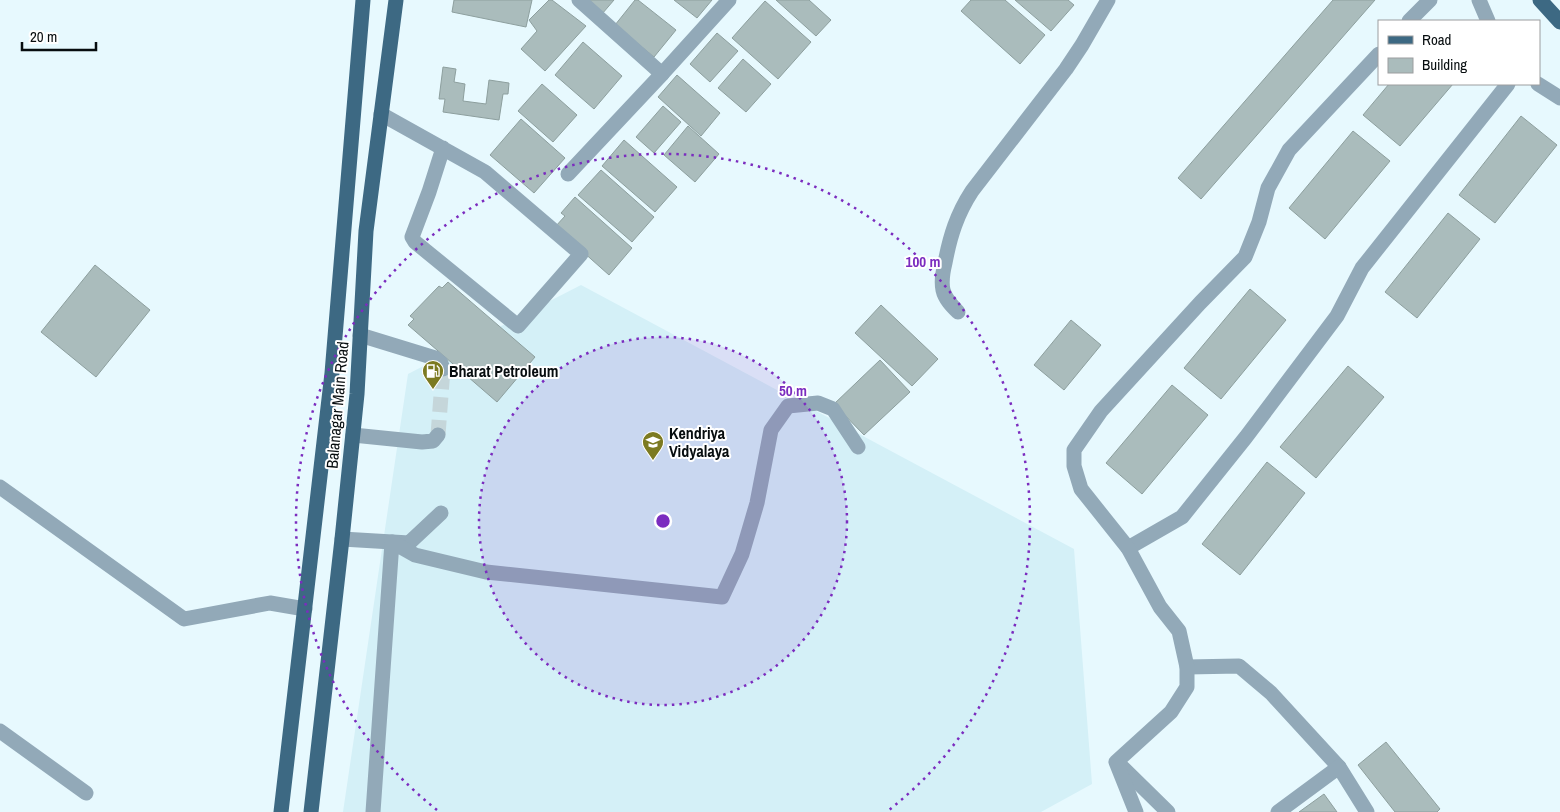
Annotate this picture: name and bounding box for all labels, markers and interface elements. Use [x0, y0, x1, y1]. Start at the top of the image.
scale bar [22, 20, 96, 52]
legend [1378, 20, 1540, 85]
text: 20 m [30, 26, 57, 47]
text: Road [1422, 29, 1451, 50]
text: Building [1422, 54, 1467, 75]
text: 100 m [906, 251, 940, 272]
street label: Balanagar Main Road [320, 340, 354, 470]
fuel station icon: Bharat Petroleum [421, 359, 445, 390]
place label: Bharat Petroleum [449, 360, 558, 382]
text: 50 m [779, 380, 807, 401]
place label: Kendriya Vidyalaya [669, 422, 730, 462]
school or university icon: Kendriya Vidyalaya [641, 430, 665, 461]
centre of rings [654, 512, 672, 530]

